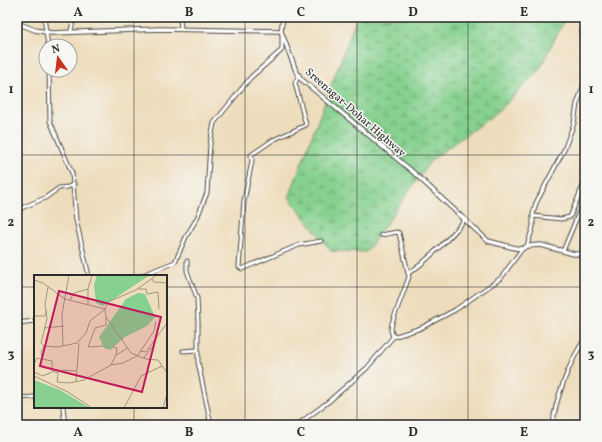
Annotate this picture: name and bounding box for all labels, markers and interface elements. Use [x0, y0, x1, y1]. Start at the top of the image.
text: A [73, 4, 83, 22]
text: B [185, 4, 194, 22]
text: C [297, 4, 305, 22]
text: D [408, 4, 418, 22]
text: E [520, 4, 528, 22]
north arrow [38, 38, 78, 78]
text: N [50, 42, 62, 58]
street label: Sreenagar-Dohar Highway [302, 65, 409, 161]
text: 1 [8, 81, 14, 99]
text: 1 [588, 81, 594, 99]
text: 2 [8, 214, 15, 232]
text: 2 [588, 214, 595, 232]
inset map [34, 275, 167, 408]
text: 3 [8, 346, 15, 364]
text: 3 [588, 346, 595, 364]
text: A [73, 424, 83, 442]
text: B [185, 424, 194, 442]
text: C [297, 424, 305, 442]
text: D [408, 424, 418, 442]
text: E [520, 424, 528, 442]

